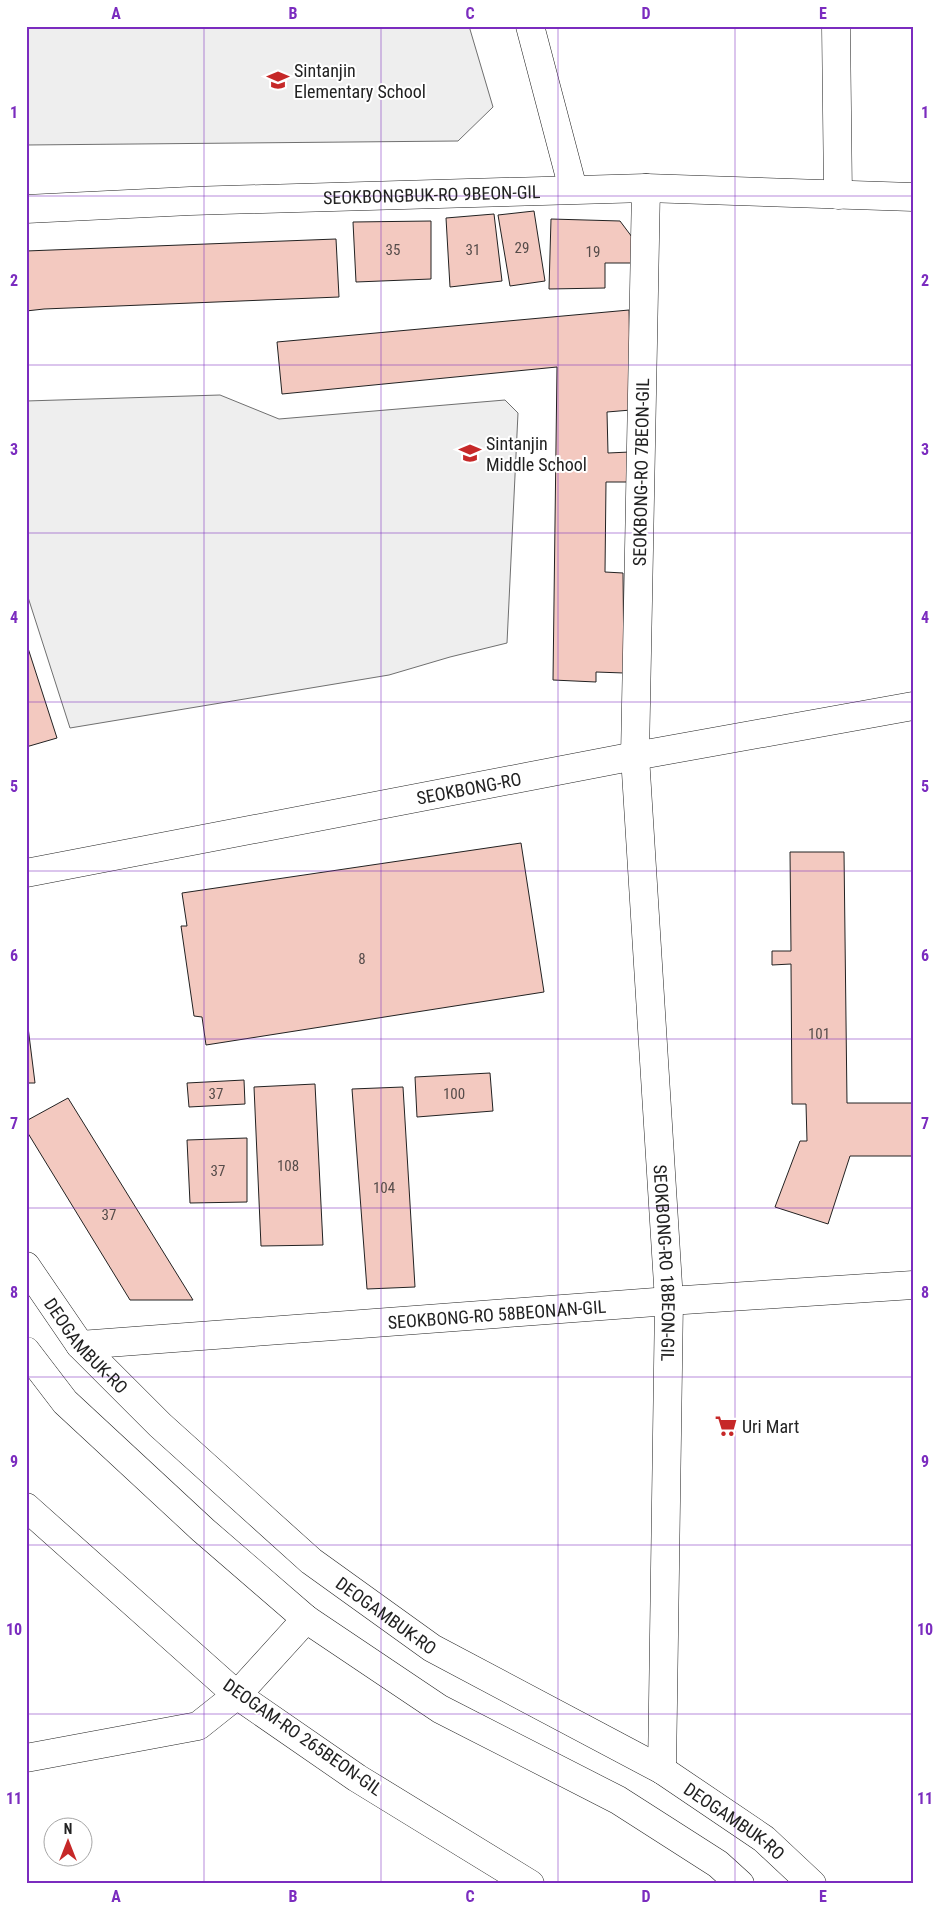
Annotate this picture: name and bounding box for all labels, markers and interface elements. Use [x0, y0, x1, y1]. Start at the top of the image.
text: A [111, 4, 121, 23]
text: B [289, 4, 298, 23]
text: C [465, 4, 475, 23]
text: D [641, 4, 651, 23]
text: E [819, 4, 827, 23]
place label: Sintanjin Elementary School [294, 60, 426, 102]
school or university icon: Sintanjin Elementary School [265, 67, 291, 93]
text: 1 [10, 103, 18, 122]
text: 1 [921, 103, 929, 122]
street label: SEOKBONGBUK-RO 9BEON-GIL [323, 181, 541, 208]
house number: 29 [515, 239, 529, 257]
house number: 35 [386, 241, 400, 259]
house number: 31 [466, 241, 480, 259]
house number: 19 [586, 243, 600, 261]
text: 2 [10, 271, 18, 290]
text: 2 [921, 271, 929, 290]
street label: SEOKBONG-RO 7BEON-GIL [629, 377, 653, 566]
place label: Sintanjin Middle School [486, 433, 587, 475]
text: 3 [10, 440, 18, 459]
school or university icon: Sintanjin Middle School [457, 440, 483, 466]
text: 3 [921, 440, 929, 459]
text: 4 [10, 608, 18, 627]
text: 4 [921, 608, 929, 627]
street label: SEOKBONG-RO [415, 768, 523, 808]
text: 5 [10, 777, 18, 796]
text: 5 [921, 777, 929, 796]
text: 6 [10, 946, 18, 965]
text: 6 [921, 946, 929, 965]
house number: 8 [358, 950, 366, 968]
house number: 101 [808, 1025, 830, 1043]
house number: 37 [209, 1085, 223, 1103]
house number: 100 [443, 1085, 465, 1103]
text: 7 [10, 1114, 18, 1133]
text: 7 [921, 1114, 929, 1133]
house number: 108 [277, 1157, 299, 1175]
house number: 37 [211, 1162, 225, 1180]
street label: SEOKBONG-RO 18BEON-GIL [650, 1164, 680, 1362]
house number: 104 [373, 1179, 395, 1197]
house number: 37 [102, 1206, 116, 1224]
text: 8 [10, 1283, 18, 1302]
text: 8 [921, 1283, 929, 1302]
street label: DEOGAMBUK-RO [40, 1294, 132, 1397]
street label: SEOKBONG-RO 58BEONAN-GIL [387, 1295, 607, 1332]
supermarket icon: Uri Mart [713, 1413, 739, 1439]
place label: Uri Mart [742, 1416, 799, 1437]
text: 9 [10, 1452, 18, 1471]
text: 9 [921, 1452, 929, 1471]
street label: DEOGAMBUK-RO [332, 1572, 441, 1658]
text: 10 [6, 1620, 22, 1639]
text: 10 [917, 1620, 933, 1639]
street label: DEOGAM-RO 265BEON-GIL [219, 1674, 387, 1800]
street label: DEOGAMBUK-RO [680, 1778, 789, 1864]
text: 11 [6, 1789, 22, 1808]
text: 11 [917, 1789, 933, 1808]
north arrow [42, 1818, 92, 1868]
text: N [64, 1821, 72, 1837]
text: A [111, 1887, 121, 1906]
text: B [289, 1887, 298, 1906]
text: C [465, 1887, 475, 1906]
text: D [641, 1887, 651, 1906]
text: E [819, 1887, 827, 1906]

